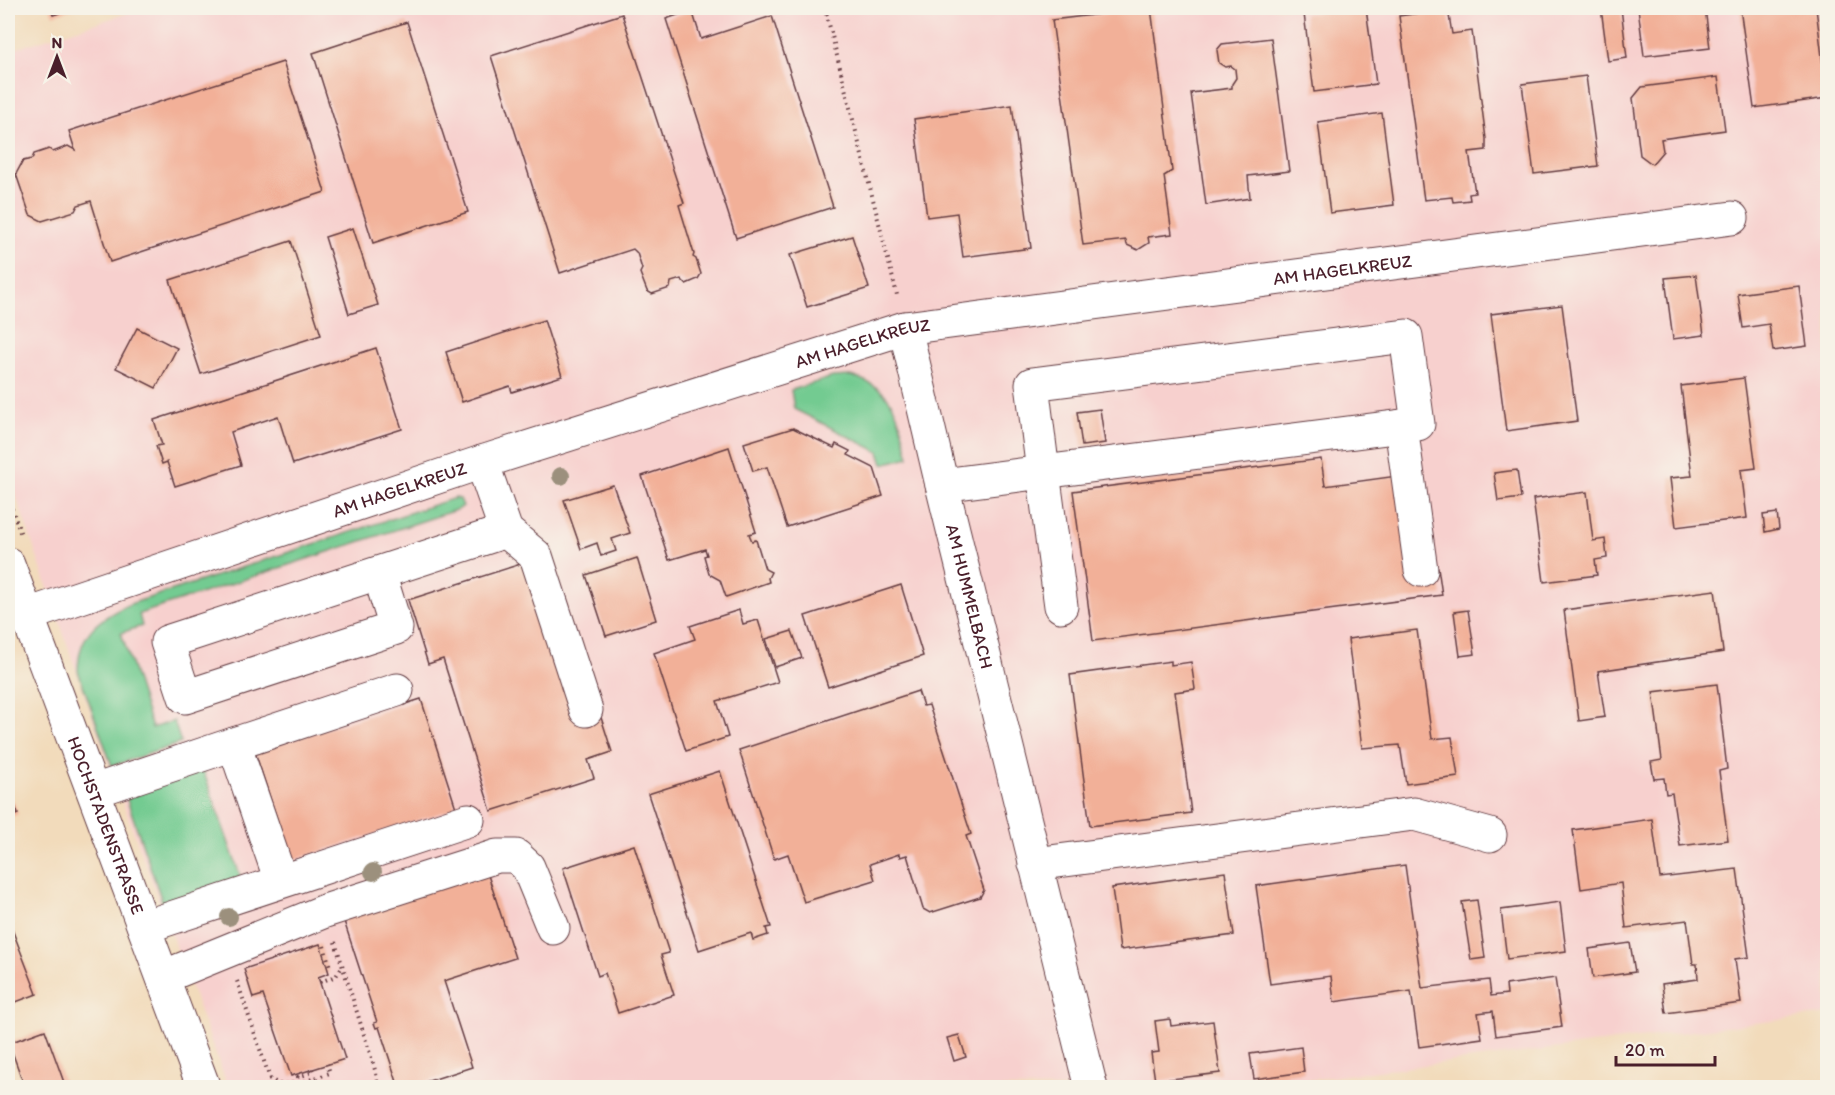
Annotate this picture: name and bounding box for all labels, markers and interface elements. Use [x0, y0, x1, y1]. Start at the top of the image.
north arrow [27, 27, 87, 87]
text: N [52, 33, 62, 52]
street label: AM HAGELKREUZ [1272, 250, 1413, 290]
street label: AM HAGELKREUZ [792, 314, 931, 373]
street label: AM HAGELKREUZ [330, 457, 469, 522]
street label: AM HUMMELBACH [941, 522, 998, 671]
street label: HOCHSTADENSTRASSE [62, 733, 149, 917]
scale bar [1616, 1029, 1715, 1067]
text: 20 m [1625, 1039, 1665, 1061]

